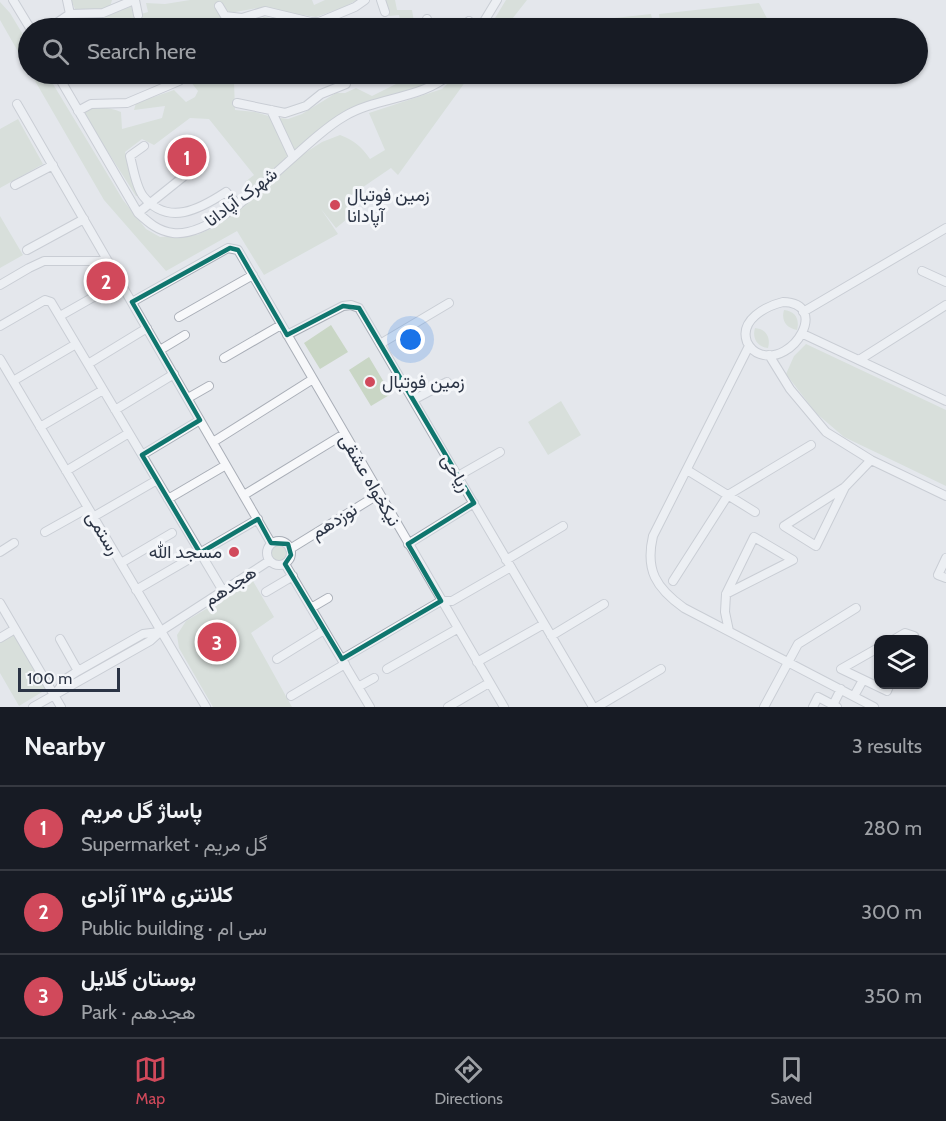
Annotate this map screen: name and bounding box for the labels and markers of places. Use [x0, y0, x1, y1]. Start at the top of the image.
pin: 1 [168, 134, 207, 180]
place label: زمین فوتبال آپادانا [347, 184, 430, 228]
marker: زمین فوتبال آپادانا [328, 198, 342, 212]
pin: 2 [86, 258, 126, 304]
place label: زمین فوتبال [382, 371, 465, 393]
marker: زمین فوتبال [363, 375, 377, 389]
place label: مسجد الله [149, 541, 222, 563]
marker: مسجد الله [227, 545, 241, 559]
pin: 3 [198, 620, 236, 664]

